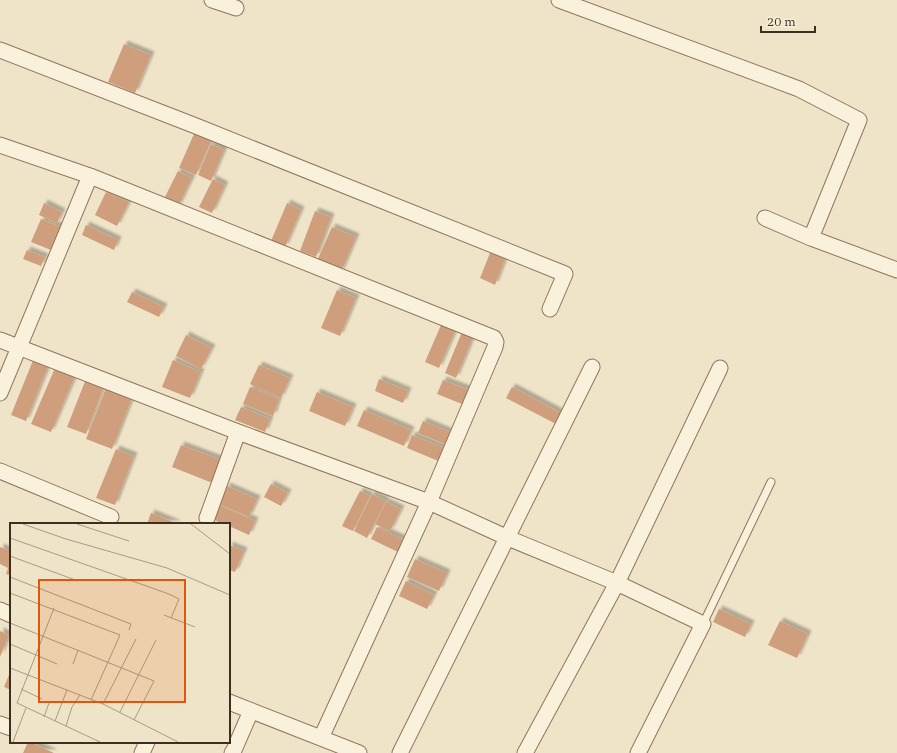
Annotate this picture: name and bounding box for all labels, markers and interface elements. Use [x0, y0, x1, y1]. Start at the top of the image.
scale bar [761, 8, 815, 34]
text: 20 m [767, 14, 796, 29]
inset map [10, 523, 230, 743]

